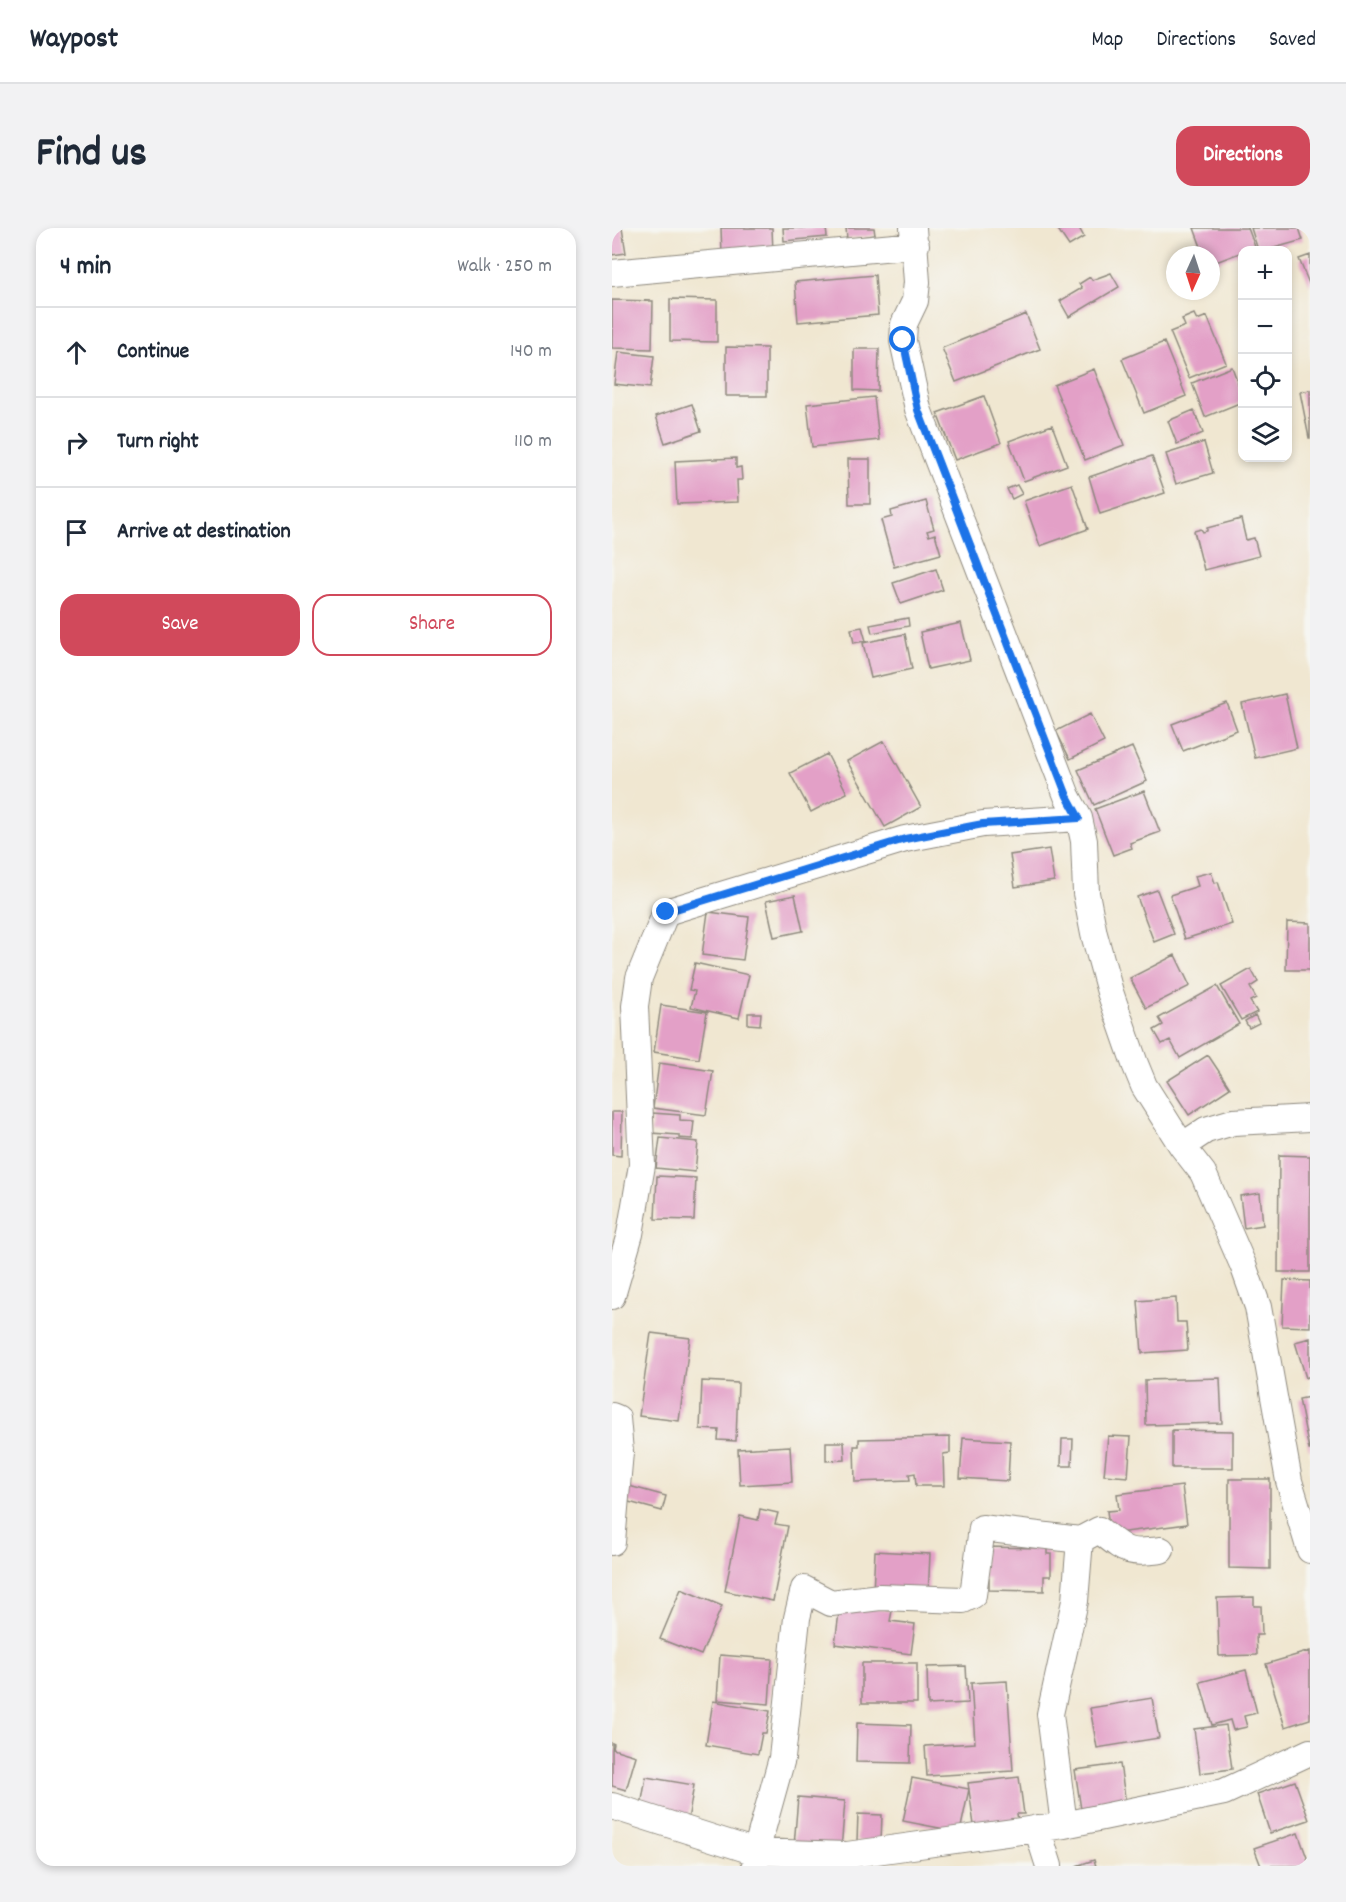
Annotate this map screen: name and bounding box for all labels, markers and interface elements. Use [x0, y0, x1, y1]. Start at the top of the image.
text: Waypost [30, 21, 118, 61]
text: Map [1092, 26, 1123, 56]
text: Directions [1156, 26, 1236, 56]
text: Saved [1269, 26, 1316, 56]
text: Find us [36, 126, 147, 186]
button: Directions [1176, 126, 1310, 186]
north arrow [1166, 246, 1220, 300]
map controls [1238, 246, 1292, 462]
button: + [1238, 246, 1292, 300]
text: 4 min [60, 249, 111, 286]
text: Walk · 250 m [457, 253, 552, 281]
button: − [1238, 300, 1292, 354]
route start [889, 326, 915, 352]
icon: ahead [60, 336, 93, 369]
text: Continue [117, 337, 189, 368]
text: 140 m [510, 338, 552, 366]
button: locate [1238, 354, 1292, 408]
button: layers [1238, 408, 1292, 462]
icon: right [60, 426, 93, 459]
text: Turn right [117, 427, 199, 458]
text: 110 m [514, 428, 552, 456]
icon: arrive [60, 516, 93, 549]
text: Arrive at destination [117, 517, 291, 548]
button: Save [60, 594, 300, 656]
button: Share [312, 594, 552, 656]
route end [652, 898, 678, 924]

